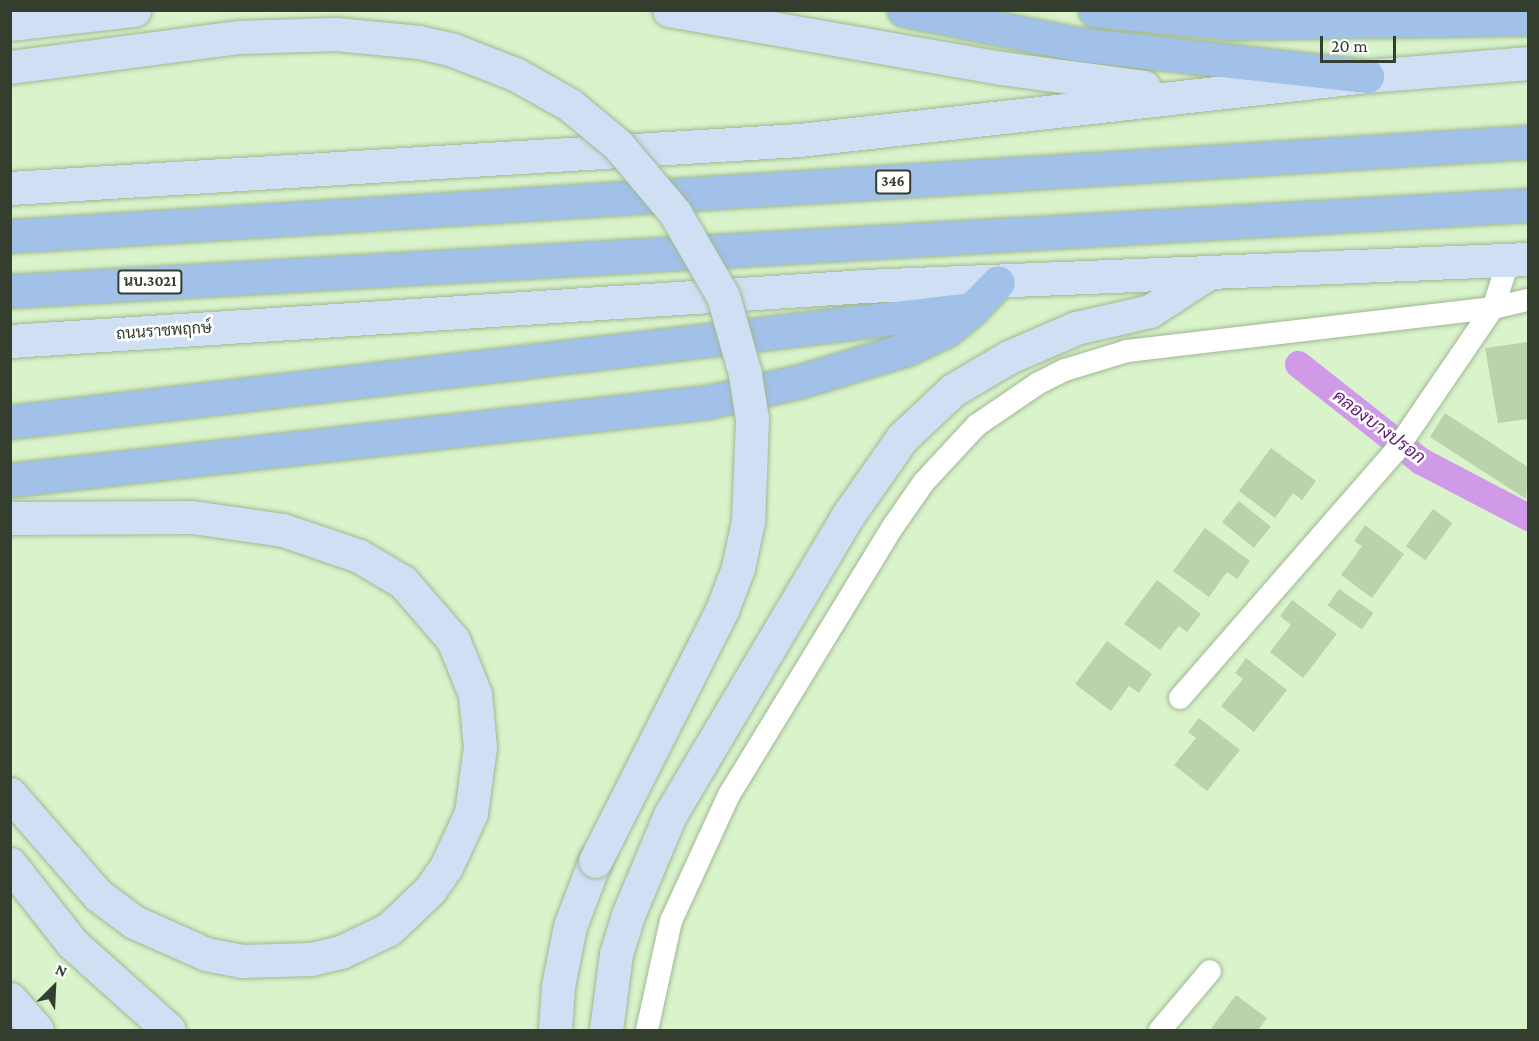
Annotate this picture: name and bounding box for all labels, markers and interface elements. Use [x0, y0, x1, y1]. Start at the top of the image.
scale bar [1323, 24, 1400, 62]
text: 20 m [1331, 36, 1368, 56]
road number: 346 [875, 170, 911, 194]
road number: นบ.3021 [117, 270, 183, 294]
street label: ถนนราชพฤกษ์ [116, 318, 212, 344]
water label: คลองบางปรอก [1329, 385, 1429, 469]
north arrow [24, 957, 84, 1017]
text: N [53, 960, 70, 980]

